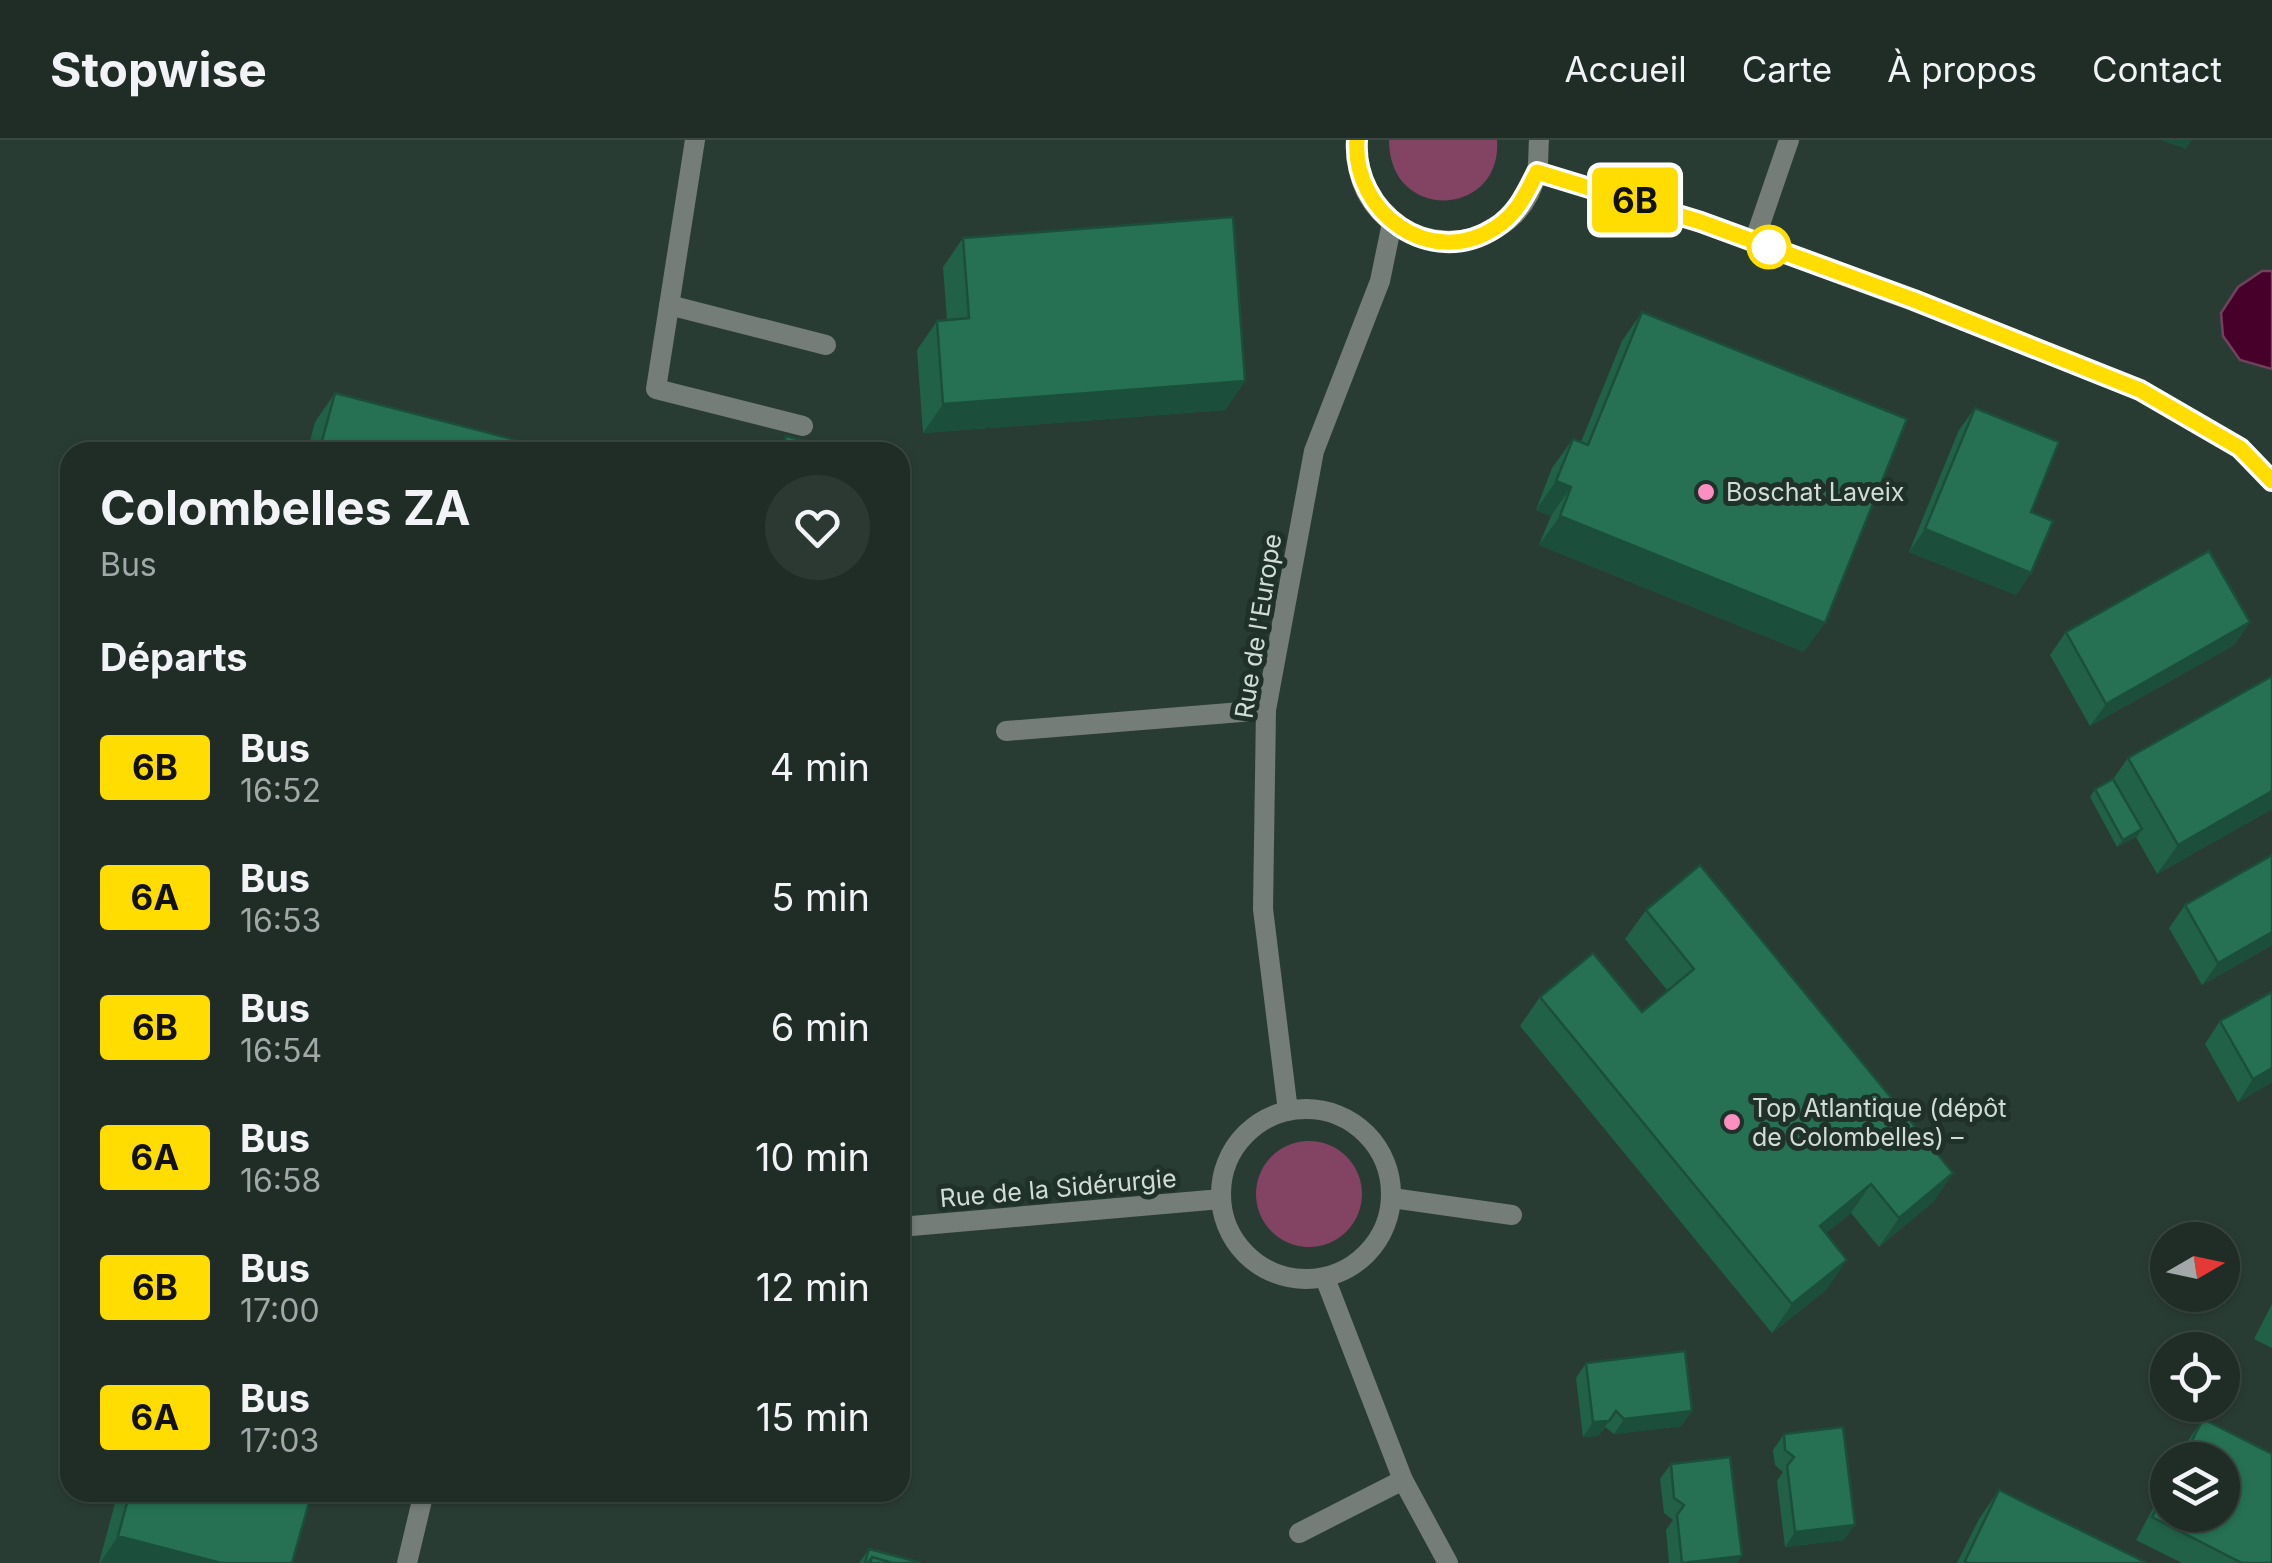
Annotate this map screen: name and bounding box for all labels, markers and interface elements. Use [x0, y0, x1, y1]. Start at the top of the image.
text: Stopwise [50, 40, 267, 99]
text: Accueil [1564, 48, 1687, 90]
text: Carte [1742, 48, 1832, 90]
text: À propos [1887, 48, 2037, 90]
text: Contact [2092, 48, 2222, 90]
line badge: 6B [1590, 168, 1680, 232]
text: 6B [1612, 179, 1658, 221]
unlabelled marker [1748, 226, 1790, 268]
button: heart [765, 475, 870, 580]
place label: Boschat Laveix [1726, 477, 1905, 507]
text: Colombelles ZA [100, 478, 471, 537]
marker: Boschat Laveix [1695, 481, 1717, 503]
street label: Rue de l'Europe [1229, 531, 1287, 721]
text: Bus [100, 545, 157, 584]
text: Départs [100, 634, 248, 680]
text: Bus [240, 725, 310, 771]
text: 4 min [770, 744, 870, 790]
text: 6B [132, 746, 178, 788]
text: 16:52 [240, 771, 321, 810]
text: Bus [240, 855, 310, 901]
text: 5 min [771, 874, 870, 920]
text: 6A [131, 876, 179, 918]
text: 16:53 [240, 901, 321, 940]
text: Bus [240, 985, 310, 1031]
text: 6 min [771, 1004, 870, 1050]
text: 6B [132, 1006, 178, 1048]
text: 16:54 [240, 1031, 322, 1070]
place label: Top Atlantique (dépôt de Colombelles) – [1752, 1093, 2006, 1152]
marker: Top Atlantique (dépôt de Colombelles) – [1721, 1111, 1743, 1133]
text: Bus [240, 1115, 310, 1161]
text: 10 min [755, 1134, 870, 1180]
text: 6A [131, 1136, 179, 1178]
text: 16:58 [240, 1161, 321, 1200]
street label: Rue de la Sidérurgie [938, 1163, 1178, 1213]
north arrow [2150, 1222, 2240, 1312]
map controls [2150, 1222, 2240, 1532]
text: Bus [240, 1245, 310, 1291]
text: 12 min [756, 1264, 870, 1310]
text: 6B [132, 1266, 178, 1308]
text: 17:00 [240, 1291, 320, 1330]
button: locate [2150, 1332, 2240, 1422]
text: Bus [240, 1375, 310, 1421]
text: 15 min [756, 1394, 870, 1440]
text: 6A [131, 1396, 179, 1438]
text: 17:03 [240, 1421, 319, 1460]
button: layers [2150, 1442, 2240, 1532]

